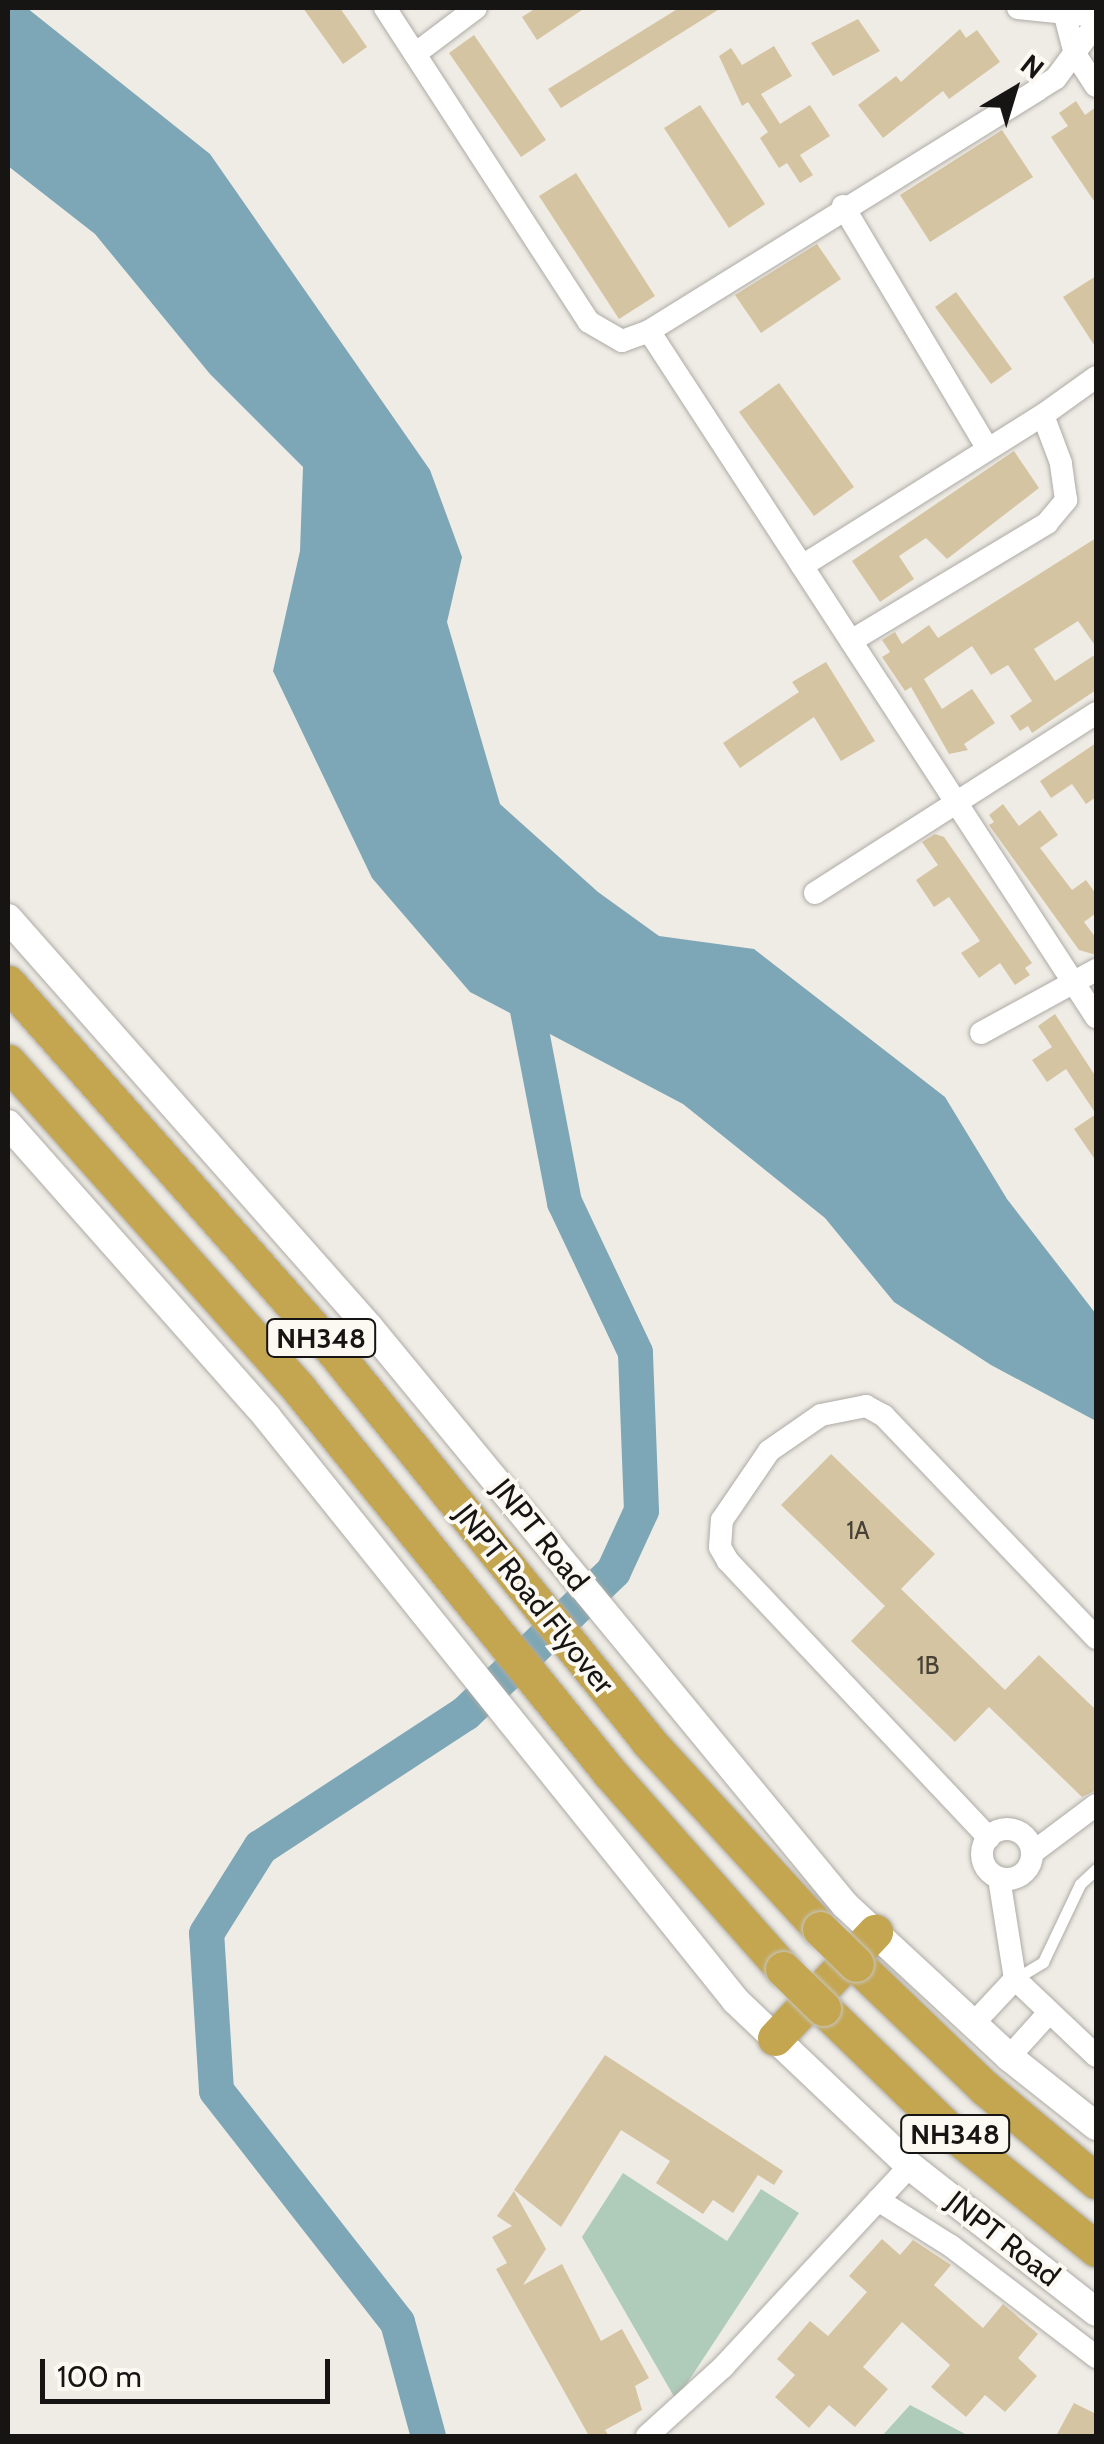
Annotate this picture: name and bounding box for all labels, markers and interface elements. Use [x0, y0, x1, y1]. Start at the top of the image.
north arrow [964, 40, 1064, 140]
text: N [1014, 47, 1051, 86]
road number: NH348 [266, 1315, 376, 1361]
street label: JNPT Road [484, 1472, 596, 1598]
street label: JNPT Road Flyover [447, 1497, 621, 1701]
house number: 1A [846, 1515, 870, 1545]
house number: 1B [916, 1650, 940, 1680]
road number: NH348 [900, 2111, 1010, 2157]
street label: JNPT Road [939, 2184, 1067, 2294]
scale bar [45, 2339, 335, 2401]
text: 100 m [57, 2358, 142, 2395]

